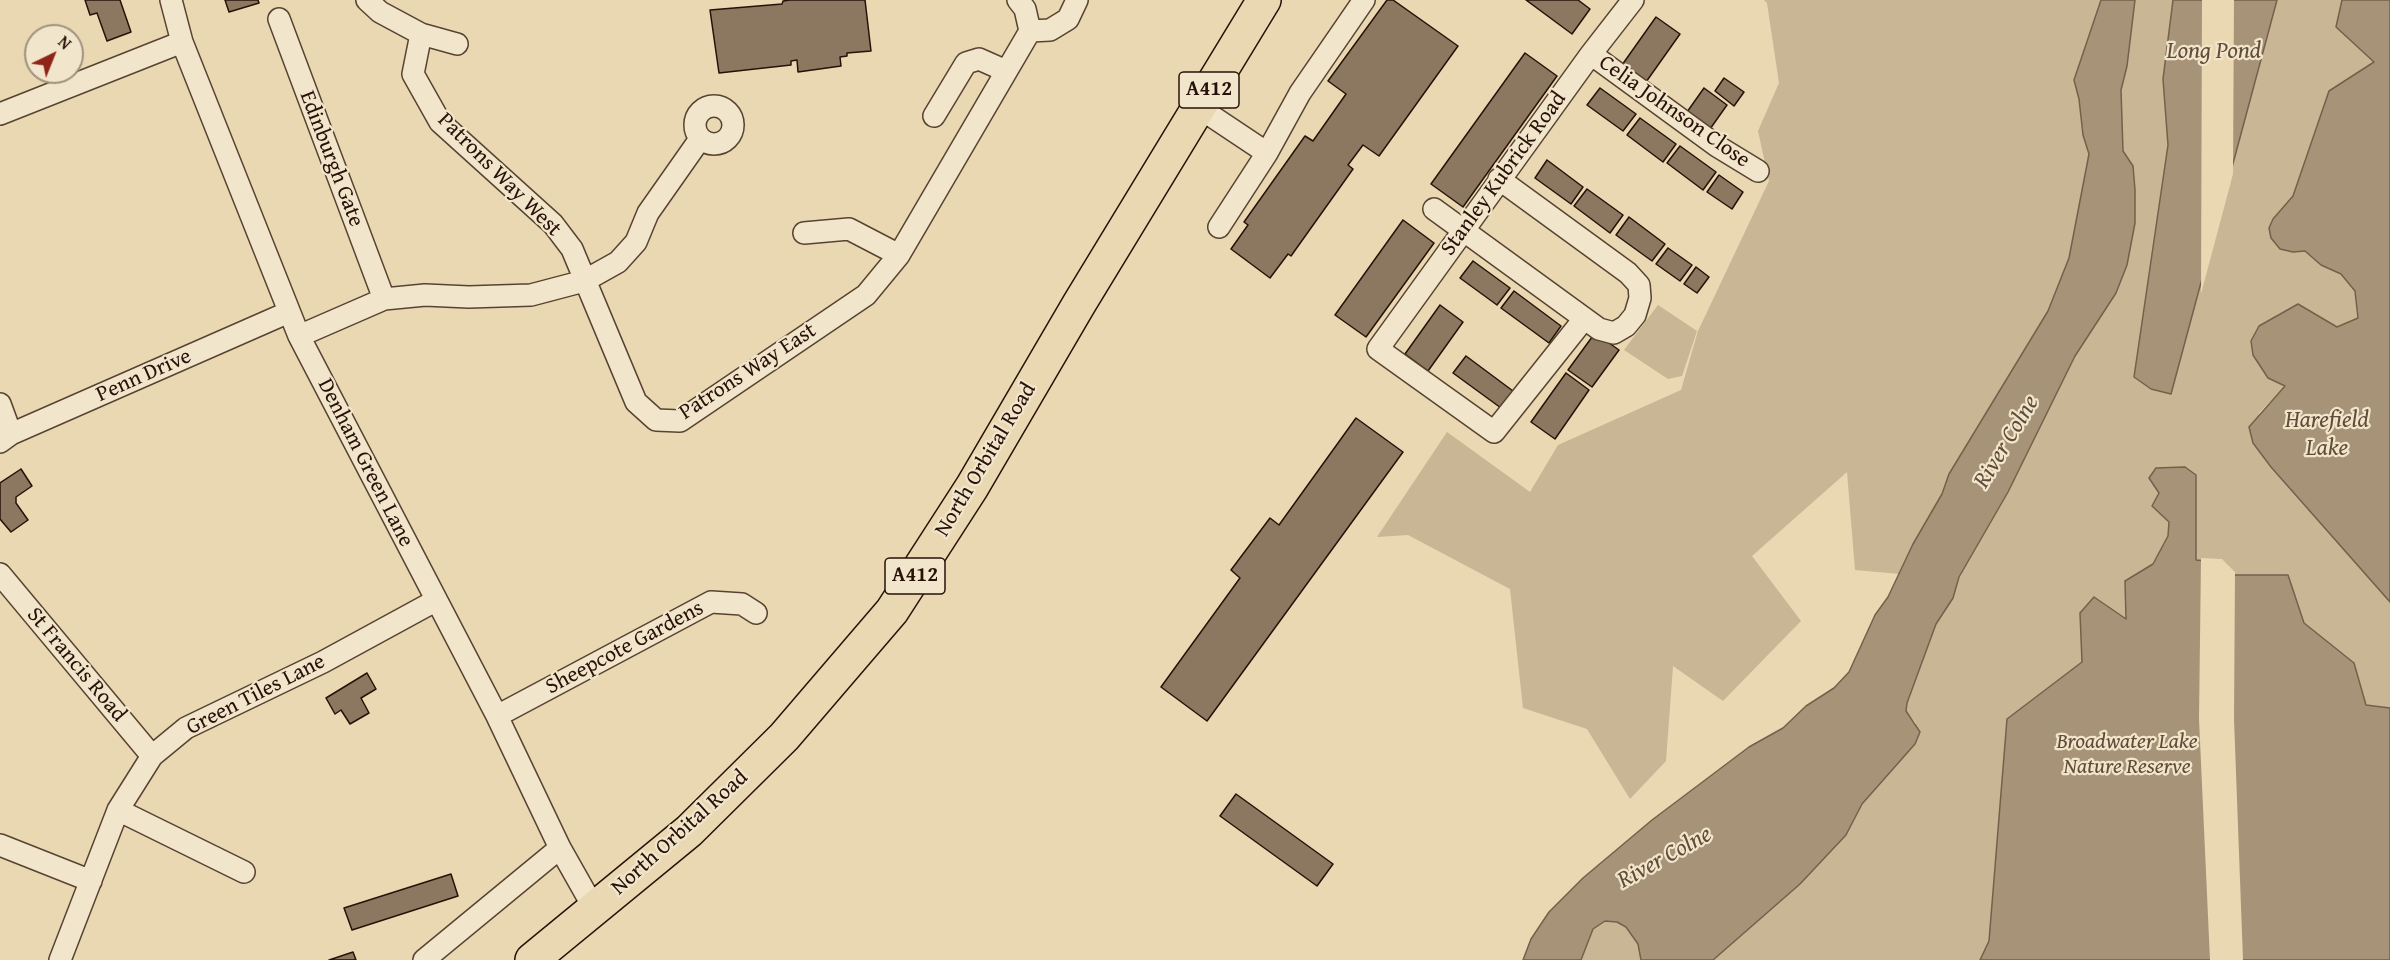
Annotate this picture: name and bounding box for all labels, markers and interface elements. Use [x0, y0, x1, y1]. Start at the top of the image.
north arrow [24, 24, 84, 84]
text: N [53, 30, 77, 55]
water label: Long Pond [2167, 38, 2261, 66]
street label: Celia Johnson Close [1593, 50, 1755, 174]
road number: A412 [1179, 72, 1239, 108]
street label: Edinburgh Gate [293, 87, 369, 231]
street label: Stanley Kubrick Road [1436, 87, 1572, 261]
street label: Patrons Way West [431, 107, 567, 243]
street label: Patrons Way East [675, 318, 821, 426]
street label: Penn Drive [92, 343, 196, 409]
street label: Denham Green Lane [311, 375, 419, 551]
street label: North Orbital Road [930, 378, 1042, 542]
water label: River Colne [1968, 390, 2046, 494]
water label: Harefield Lake [2285, 407, 2369, 463]
road number: A412 [885, 558, 945, 594]
street label: Sheepcote Gardens [542, 595, 708, 701]
street label: St Francis Road [20, 602, 132, 728]
street label: Green Tiles Lane [182, 649, 330, 741]
park label: Broadwater Lake Nature Reserve [2056, 729, 2198, 780]
street label: North Orbital Road [606, 765, 754, 901]
water label: River Colne [1613, 820, 1717, 896]

